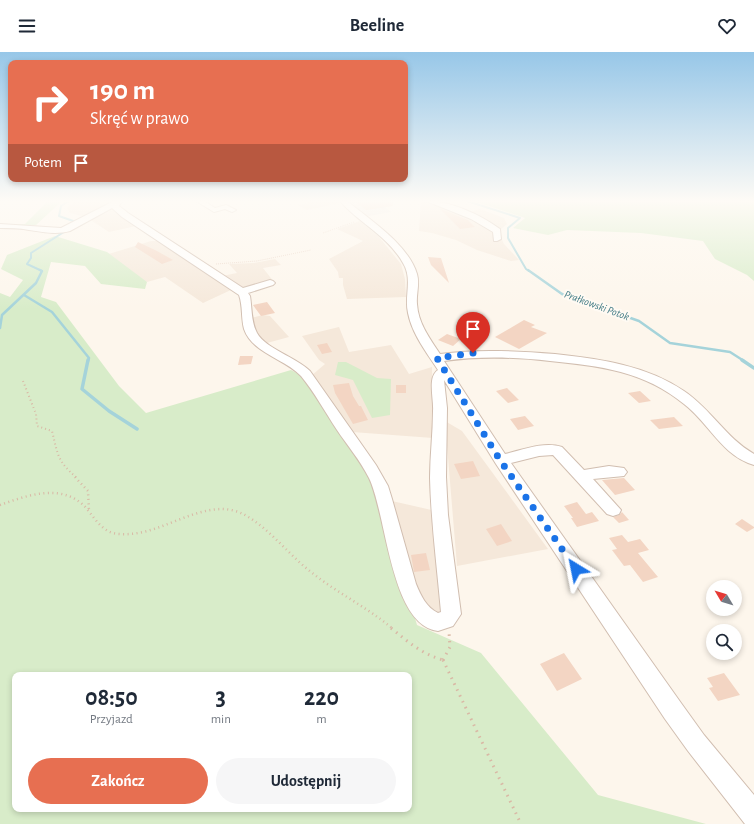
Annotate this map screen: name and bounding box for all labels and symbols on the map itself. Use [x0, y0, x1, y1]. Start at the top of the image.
water label: Prałkowski Potok [563, 289, 631, 322]
pin [456, 312, 490, 353]
position arrow [555, 548, 597, 590]
north arrow [706, 580, 742, 616]

